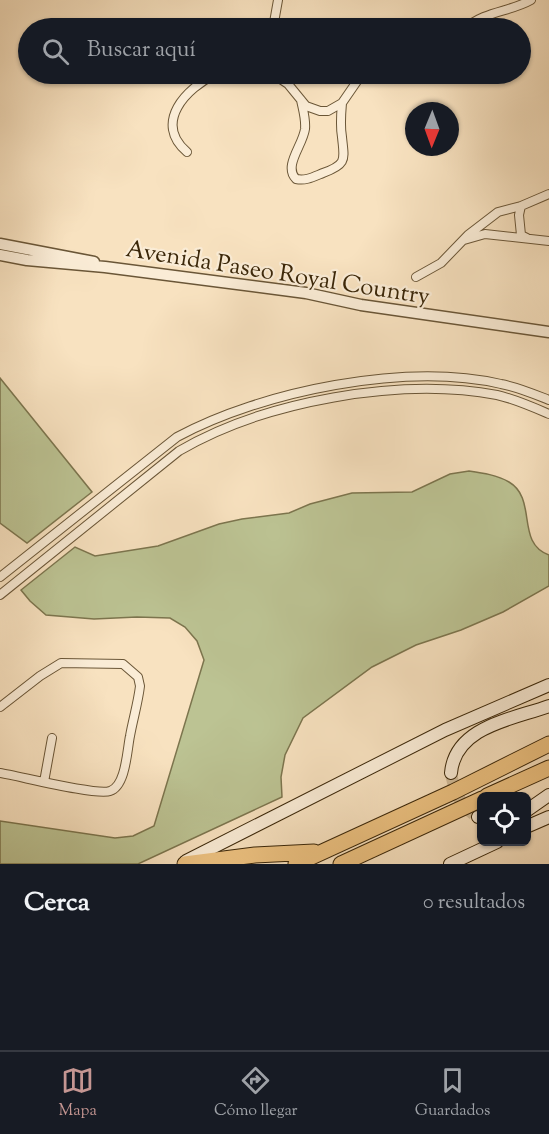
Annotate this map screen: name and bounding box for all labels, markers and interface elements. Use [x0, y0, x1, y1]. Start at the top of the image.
search box [18, 18, 531, 84]
icon: search [39, 35, 72, 68]
text: Buscar aquí [87, 35, 196, 67]
north arrow [405, 102, 459, 156]
street label: Avenida Paseo Royal Country [123, 233, 432, 315]
map controls [477, 792, 531, 846]
button: locate [477, 792, 531, 846]
text: Cerca [24, 885, 90, 922]
text: 0 resultados [423, 889, 525, 918]
tab: Mapa [59, 1064, 97, 1123]
tab: Cómo llegar [214, 1064, 298, 1123]
tab: Guardados [415, 1064, 490, 1123]

